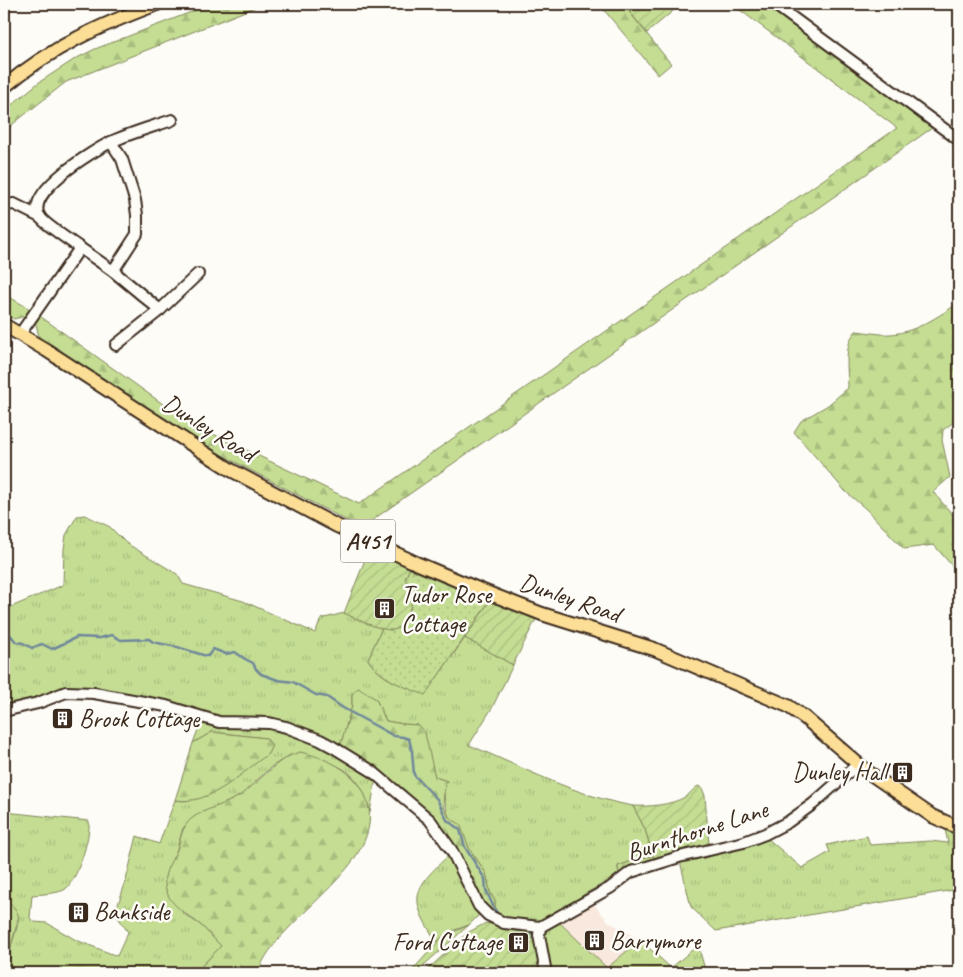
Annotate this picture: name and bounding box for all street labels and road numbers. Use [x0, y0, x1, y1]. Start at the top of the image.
street label: Dunley Road [156, 387, 265, 471]
road number: A451 [340, 520, 396, 562]
street label: Dunley Road [515, 566, 629, 632]
street label: Burnthorne Lane [622, 793, 773, 869]

